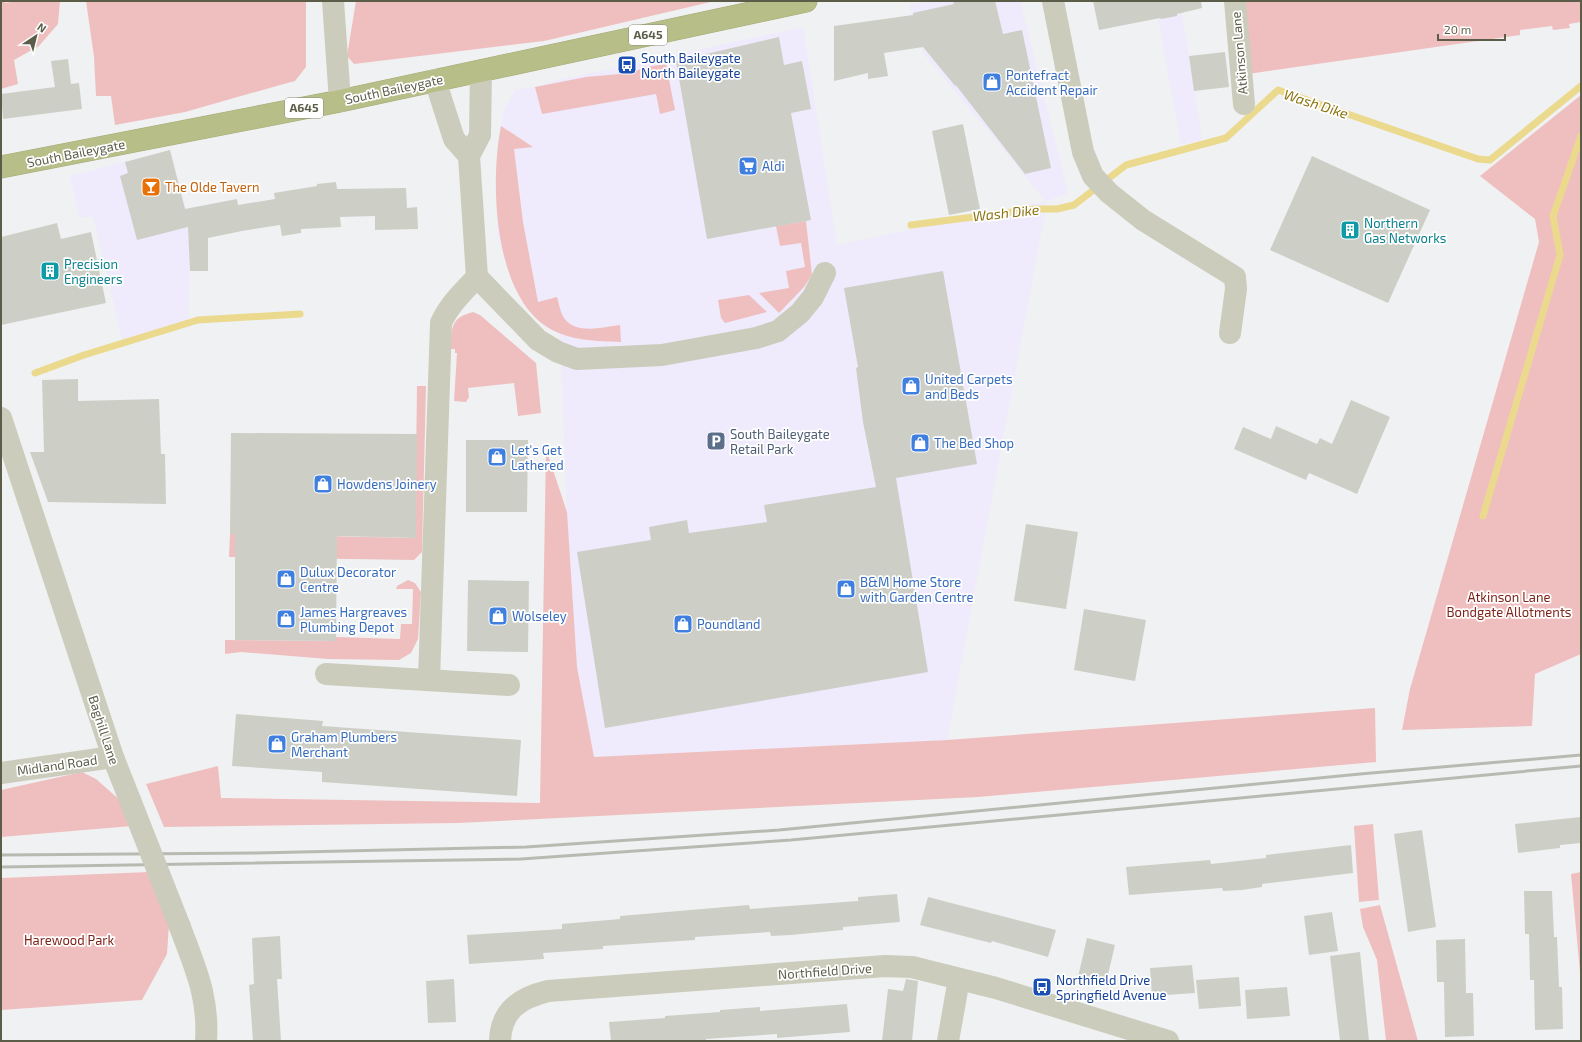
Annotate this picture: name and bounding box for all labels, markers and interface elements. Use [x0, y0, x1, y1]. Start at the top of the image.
street label: Atkinson Lane [1227, 11, 1251, 95]
north arrow [16, 16, 56, 56]
scale bar [1438, 16, 1505, 42]
text: N [35, 20, 49, 35]
text: 20 m [1444, 22, 1471, 36]
road number: A645 [629, 25, 667, 45]
place label: South Baileygate North Baileygate [641, 50, 741, 81]
bus stop icon: South Baileygate North Baileygate [616, 54, 638, 76]
place label: Pontefract Accident Repair [1006, 67, 1098, 98]
street label: South Baileygate [344, 71, 444, 107]
shop icon: Pontefract Accident Repair [981, 71, 1003, 93]
water label: Wash Dike [1282, 85, 1351, 122]
road number: A645 [285, 98, 323, 118]
street label: South Baileygate [25, 136, 127, 170]
supermarket icon: Aldi [737, 155, 759, 177]
place label: Aldi [762, 158, 785, 174]
bar icon: The Olde Tavern [140, 176, 162, 198]
place label: The Olde Tavern [165, 179, 260, 195]
water label: Wash Dike [972, 201, 1040, 224]
place label: Northern Gas Networks [1364, 215, 1446, 246]
building icon: Northern Gas Networks [1339, 219, 1361, 241]
place label: Precision Engineers [64, 256, 123, 287]
building icon: Precision Engineers [39, 260, 61, 282]
place label: United Carpets and Beds [925, 371, 1013, 402]
shop icon: United Carpets and Beds [900, 375, 922, 397]
place label: South Baileygate Retail Park [730, 426, 830, 457]
parking icon: South Baileygate Retail Park [705, 430, 727, 452]
shop icon: The Bed Shop [909, 432, 931, 454]
place label: The Bed Shop [934, 435, 1014, 451]
place label: Let's Get Lathered [511, 442, 564, 473]
shop icon: Let's Get Lathered [486, 446, 508, 468]
shop icon: Howdens Joinery [312, 473, 334, 495]
place label: Howdens Joinery [337, 476, 437, 492]
place label: Dulux Decorator Centre [300, 564, 396, 595]
shop icon: Dulux Decorator Centre [275, 568, 297, 590]
place label: B&M Home Store with Garden Centre [860, 574, 974, 605]
shop icon: B&M Home Store with Garden Centre [835, 578, 857, 600]
park label: Atkinson Lane Bondgate Allotments [1447, 589, 1571, 620]
place label: James Hargreaves Plumbing Depot [300, 604, 407, 635]
shop icon: Wolseley [487, 605, 509, 627]
shop icon: James Hargreaves Plumbing Depot [275, 608, 297, 630]
place label: Wolseley [512, 608, 567, 624]
shop icon: Poundland [672, 613, 694, 635]
place label: Poundland [697, 616, 760, 632]
street label: Baghill Lane [85, 693, 123, 767]
place label: Graham Plumbers Merchant [291, 729, 397, 760]
shop icon: Graham Plumbers Merchant [266, 733, 288, 755]
street label: Midland Road [16, 751, 98, 779]
park label: Harewood Park [24, 932, 114, 948]
street label: Northfield Drive [777, 960, 873, 982]
place label: Northfield Drive Springfield Avenue [1056, 972, 1166, 1003]
bus stop icon: Northfield Drive Springfield Avenue [1031, 976, 1053, 998]

